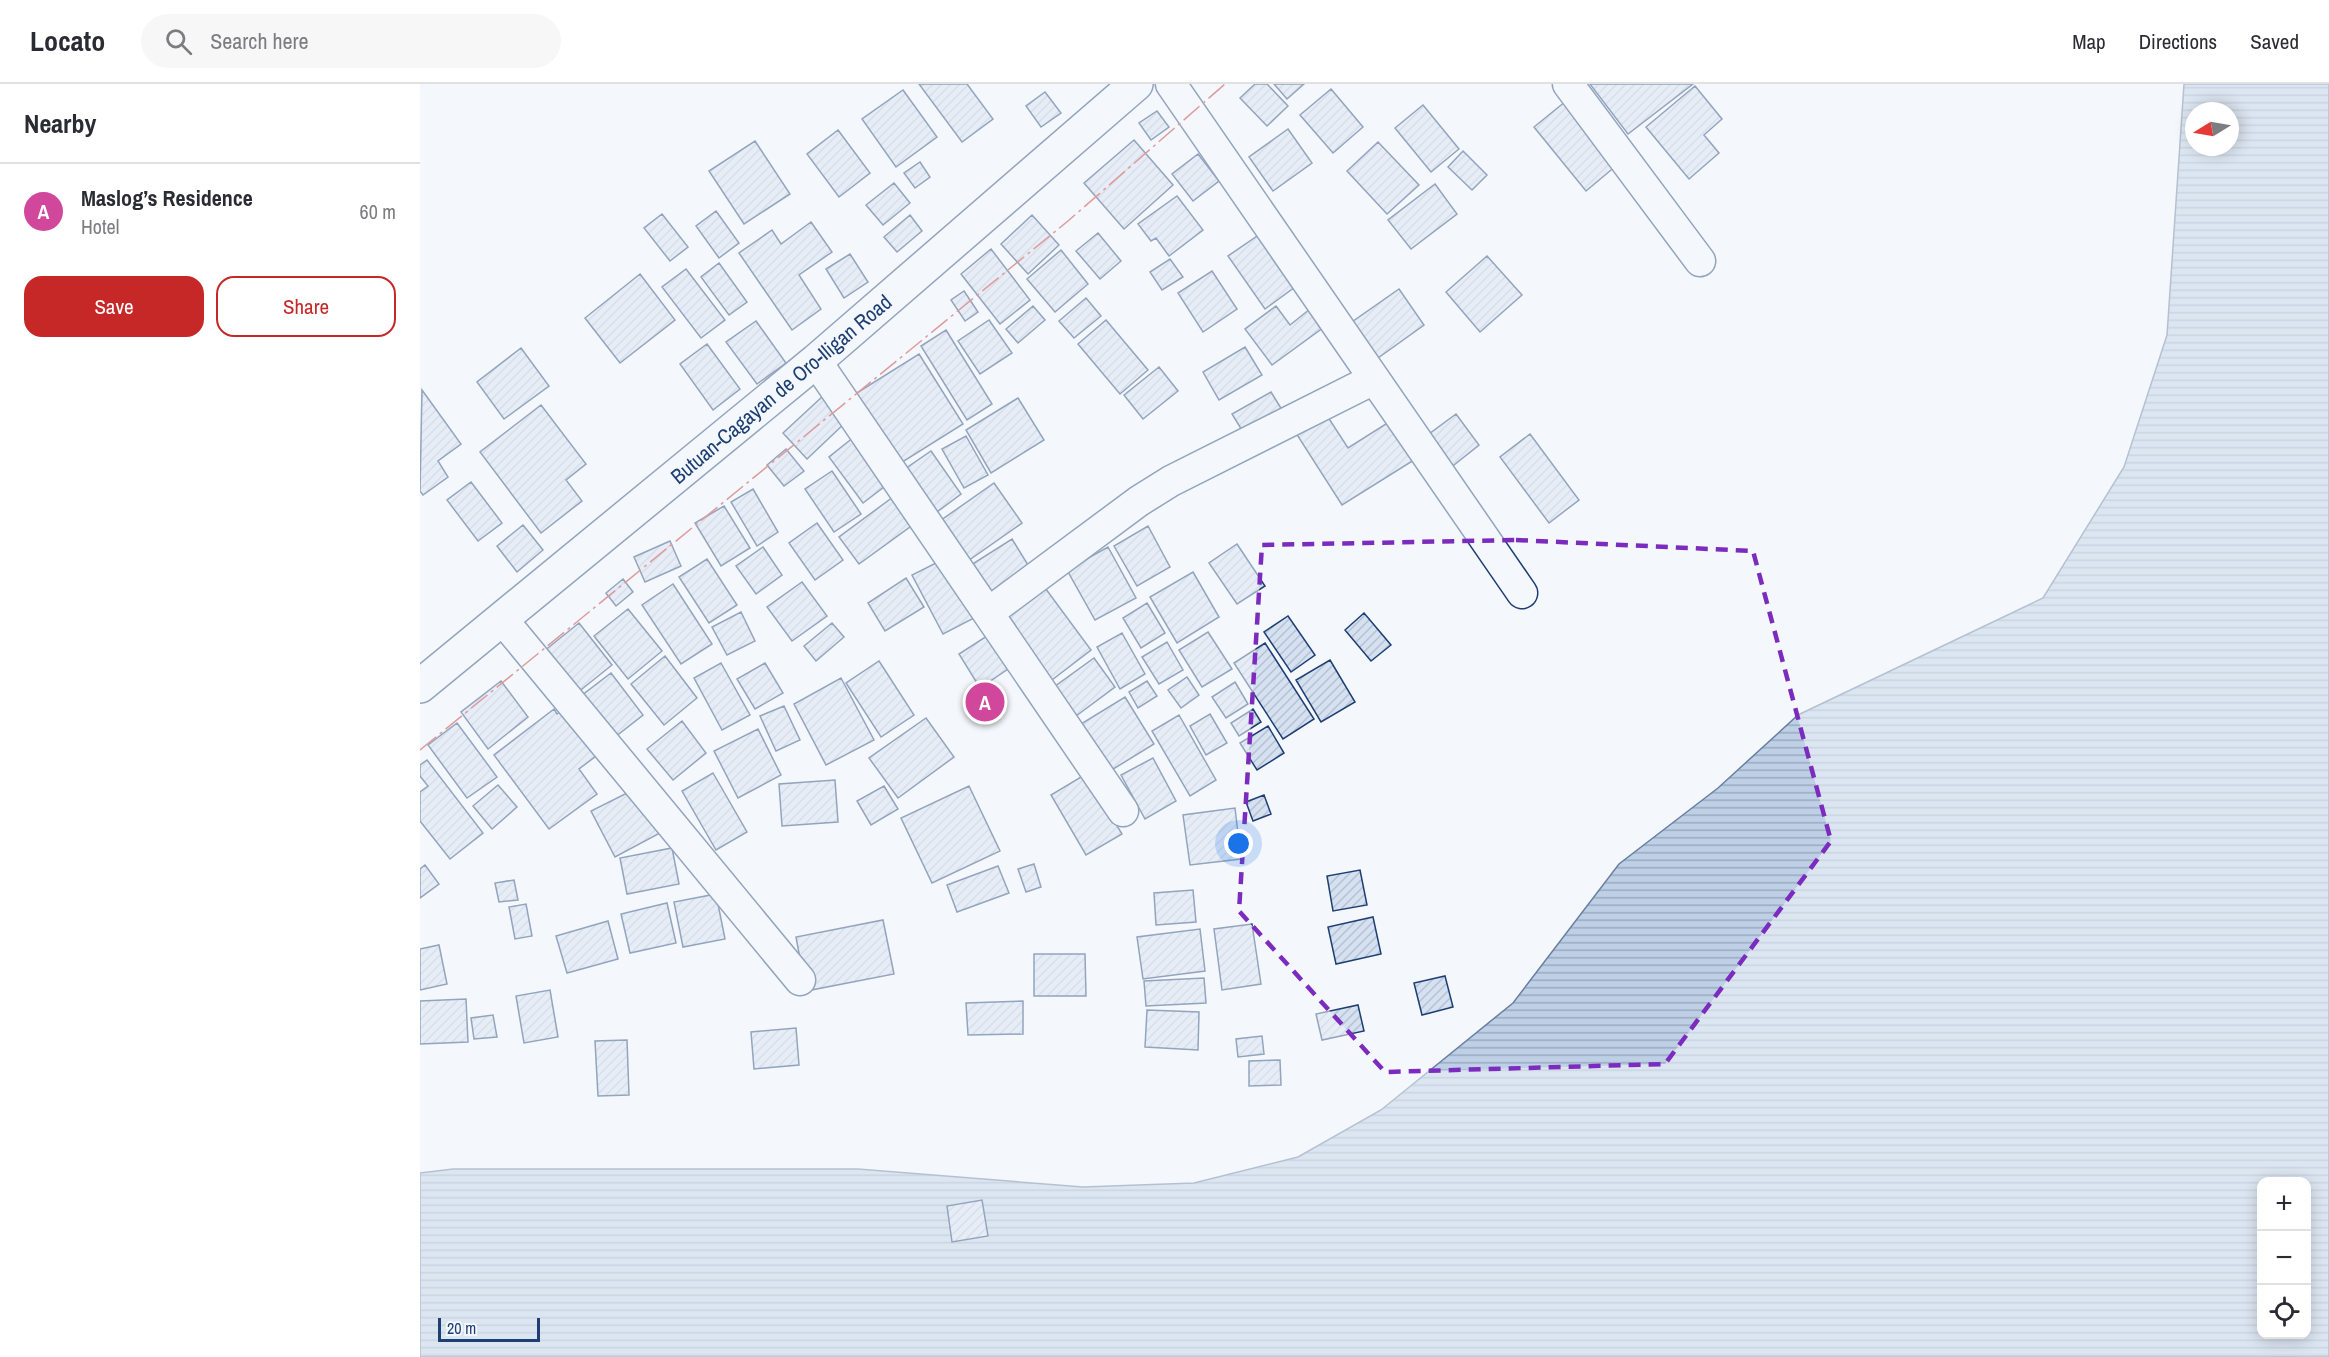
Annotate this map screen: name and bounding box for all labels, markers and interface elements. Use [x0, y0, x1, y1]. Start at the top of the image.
search box [141, 14, 561, 68]
text: Locato [30, 22, 105, 60]
icon: search [162, 25, 195, 58]
text: Search here [210, 26, 309, 56]
text: Map [2072, 27, 2106, 56]
text: Directions [2139, 27, 2217, 56]
text: Saved [2250, 27, 2299, 56]
north arrow [2185, 102, 2239, 156]
text: Nearby [24, 106, 96, 141]
text: Maslog’s Residence [81, 183, 253, 213]
text: A [38, 198, 49, 225]
text: 60 m [360, 198, 396, 225]
text: Hotel [81, 213, 119, 240]
button: Save [24, 276, 204, 337]
button: Share [216, 276, 396, 337]
street label: Butuan-Cagayan de Oro-Iligan Road [664, 288, 898, 490]
pin: A [966, 680, 1004, 724]
your location [1224, 829, 1253, 858]
map controls [2257, 1177, 2311, 1339]
button: + [2257, 1177, 2311, 1231]
button: − [2257, 1231, 2311, 1285]
button: locate [2257, 1285, 2311, 1339]
scale bar [438, 1315, 540, 1342]
text: 20 m [447, 1317, 476, 1339]

